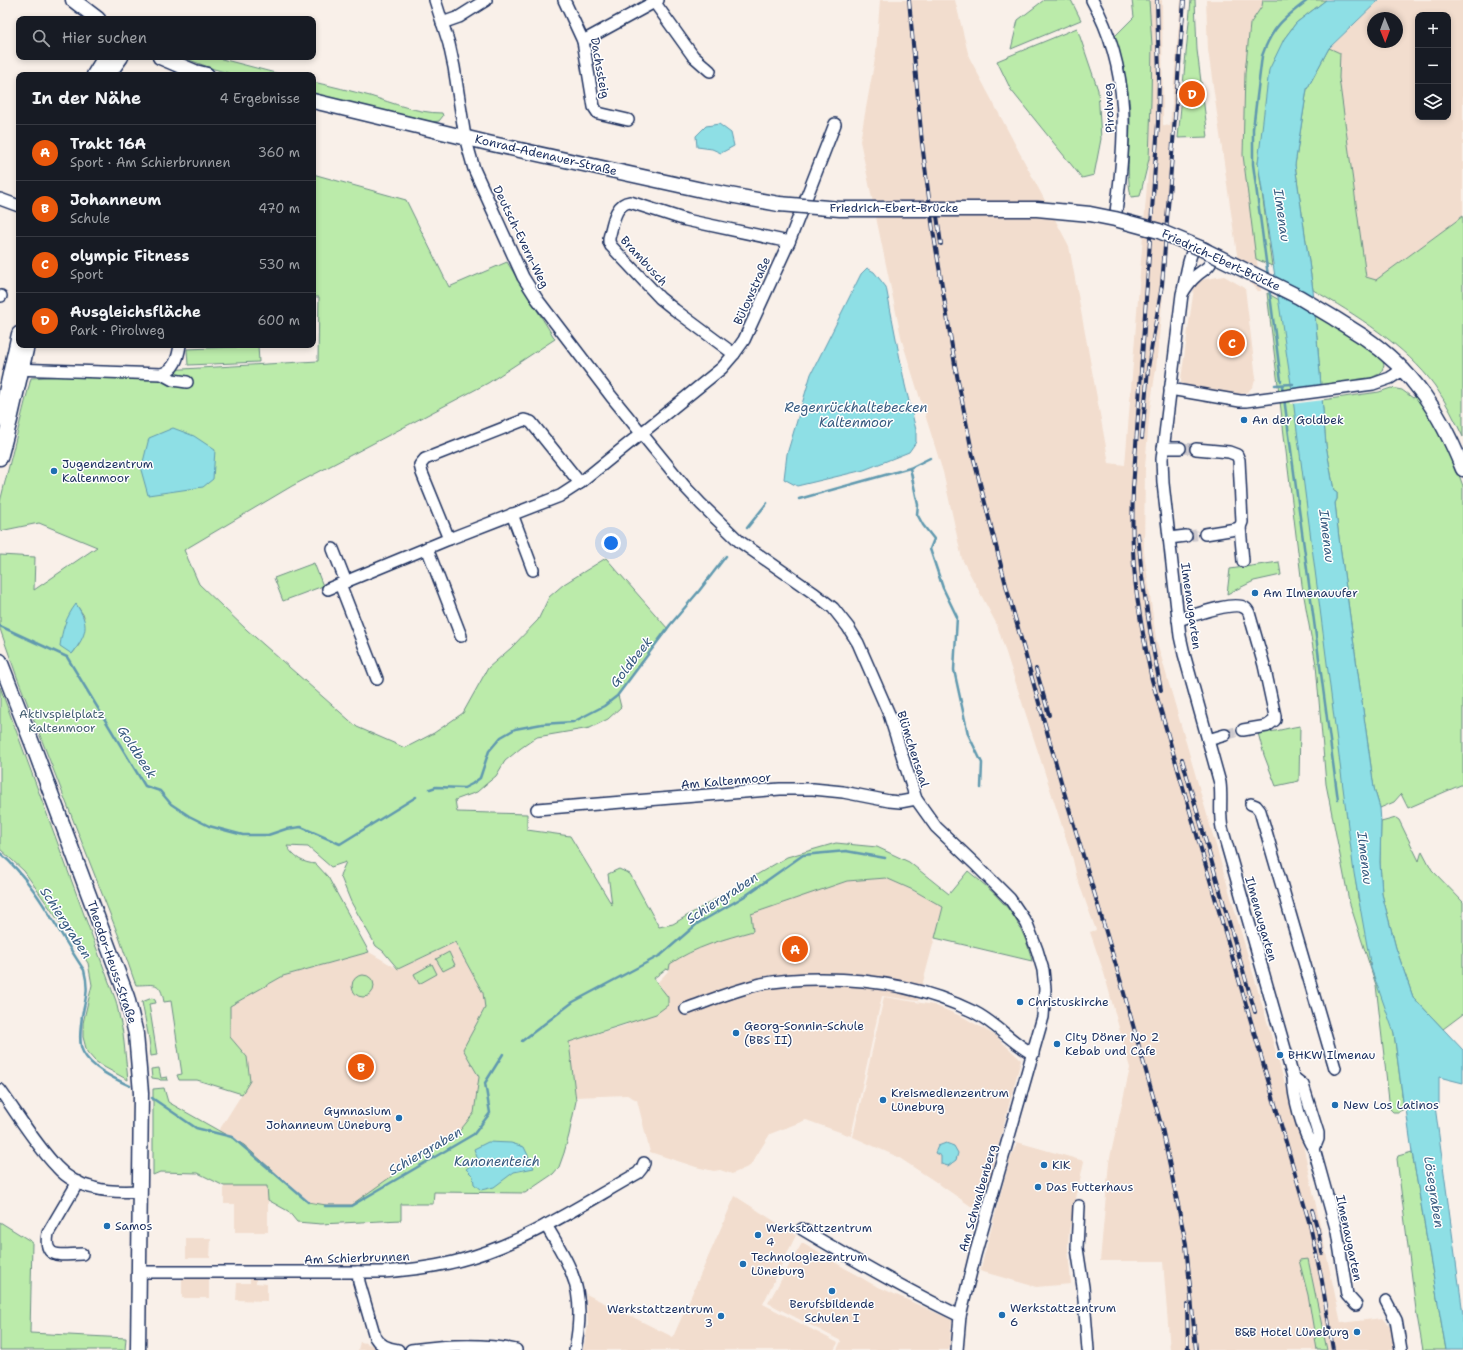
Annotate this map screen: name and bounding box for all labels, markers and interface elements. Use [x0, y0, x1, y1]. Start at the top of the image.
north arrow [1367, 12, 1403, 48]
map controls [1415, 12, 1451, 120]
button: + [1415, 12, 1451, 48]
search box [16, 16, 316, 60]
icon: search [30, 27, 52, 49]
text: Hier suchen [62, 28, 147, 48]
street label: Dachssteig [587, 36, 613, 100]
button: − [1415, 48, 1451, 84]
pin: D [1179, 79, 1205, 109]
street label: Pirolweg [1100, 83, 1118, 133]
button: layers [1415, 84, 1451, 120]
text: In der Nähe [32, 87, 141, 109]
text: 4 Ergebnisse [220, 90, 300, 107]
street label: Konrad-Adenauer-Straße [473, 131, 619, 179]
text: Trakt 16A [70, 134, 146, 154]
text: A [40, 144, 50, 161]
text: 360 m [258, 144, 300, 161]
text: Sport · Am Schierbrunnen [70, 154, 230, 171]
street label: Deutsch-Evern-Weg [489, 183, 553, 291]
water label: Ilmenau [1270, 186, 1294, 243]
text: Johanneum [70, 190, 161, 210]
text: B [41, 200, 49, 217]
text: 470 m [258, 200, 300, 217]
street label: Friedrich-Ebert-Brücke [829, 200, 959, 216]
text: Schule [70, 210, 110, 227]
street label: Friedrich-Ebert-Brücke [1159, 225, 1283, 295]
street label: Brambusch [617, 233, 671, 289]
text: olympic Fitness [70, 246, 189, 266]
street label: Bülowstraße [730, 254, 774, 328]
text: C [41, 256, 49, 273]
text: 530 m [259, 256, 300, 273]
text: Sport [70, 266, 103, 283]
text: Ausgleichsfläche [70, 302, 201, 322]
text: D [40, 312, 50, 329]
text: 600 m [257, 312, 300, 329]
text: Park · Pirolweg [70, 322, 165, 339]
pin: C [1219, 328, 1245, 358]
water label: Regenrückhaltebecken Kaltenmoor [784, 399, 928, 431]
place label: An der Goldbek [1252, 412, 1344, 428]
marker: An der Goldbek [1239, 415, 1249, 425]
place label: Jugendzentrum Kaltenmoor [62, 456, 153, 486]
marker: Jugendzentrum Kaltenmoor [49, 466, 59, 476]
water label: Ilmenau [1315, 507, 1339, 564]
your location [601, 533, 621, 553]
street label: Ilmenaugarten [1177, 562, 1205, 650]
place label: Am Ilmenauufer [1263, 585, 1358, 601]
marker: Am Ilmenauufer [1250, 588, 1260, 598]
water label: Goldbeek [606, 633, 656, 691]
park label: Aktivspielplatz Kaltenmoor [19, 706, 105, 736]
street label: Blümchensaal [893, 709, 933, 790]
water label: Goldbeek [114, 722, 161, 782]
street label: Am Kaltenmoor [680, 769, 772, 793]
water label: Ilmenau [1353, 829, 1377, 886]
water label: Schiergraben [683, 868, 761, 928]
street label: Ilmenaugarten [1241, 875, 1281, 963]
water label: Schiergraben [36, 884, 96, 962]
street label: Theodor-Heuss-Straße [83, 898, 141, 1026]
pin: A [782, 934, 808, 964]
place label: Christuskirche [1028, 994, 1109, 1010]
marker: Christuskirche [1015, 997, 1025, 1007]
place label: Georg-Sonnin-Schule (BBS II) [744, 1018, 864, 1048]
marker: Georg-Sonnin-Schule (BBS II) [731, 1028, 741, 1038]
place label: City Döner No 2 Kebab und Cafe [1065, 1029, 1159, 1059]
marker: City Döner No 2 Kebab und Cafe [1052, 1039, 1062, 1049]
place label: BHKW Ilmenau [1288, 1047, 1376, 1063]
marker: BHKW Ilmenau [1275, 1050, 1285, 1060]
pin: B [348, 1052, 374, 1082]
place label: Kreismedienzentrum Lüneburg [891, 1085, 1009, 1115]
marker: Kreismedienzentrum Lüneburg [878, 1095, 888, 1105]
place label: New Los Latinos [1343, 1097, 1439, 1113]
marker: New Los Latinos [1330, 1100, 1340, 1110]
place label: Gymnasium Johanneum Lüneburg [266, 1103, 391, 1133]
marker: Gymnasium Johanneum Lüneburg [394, 1113, 404, 1123]
water label: Schiergraben [385, 1123, 465, 1179]
street label: Am Schwalbenberg [955, 1142, 1001, 1254]
water label: Kanonenteich [454, 1153, 540, 1170]
water label: Lösegraben [1420, 1155, 1448, 1229]
place label: KiK [1052, 1157, 1071, 1173]
marker: KiK [1039, 1160, 1049, 1170]
place label: Das Futterhaus [1046, 1179, 1133, 1195]
marker: Das Futterhaus [1033, 1182, 1043, 1192]
street label: Ilmenaugarten [1332, 1194, 1366, 1282]
place label: Samos [115, 1218, 152, 1234]
place label: Werkstattzentrum 4 [766, 1220, 872, 1250]
marker: Samos [102, 1221, 112, 1231]
marker: Werkstattzentrum 4 [753, 1230, 763, 1240]
street label: Am Schierbrunnen [304, 1248, 410, 1268]
place label: Technologiezentrum Lüneburg [751, 1249, 868, 1279]
marker: Technologiezentrum Lüneburg [738, 1259, 748, 1269]
marker: Berufsbildende Schulen I [827, 1286, 837, 1296]
place label: Berufsbildende Schulen I [789, 1296, 875, 1326]
place label: Werkstattzentrum 6 [1010, 1300, 1116, 1330]
place label: Werkstattzentrum 3 [607, 1301, 713, 1331]
marker: Werkstattzentrum 6 [997, 1310, 1007, 1320]
marker: Werkstattzentrum 3 [716, 1311, 726, 1321]
place label: B&B Hotel Lüneburg [1235, 1324, 1349, 1340]
marker: B&B Hotel Lüneburg [1352, 1327, 1362, 1337]

